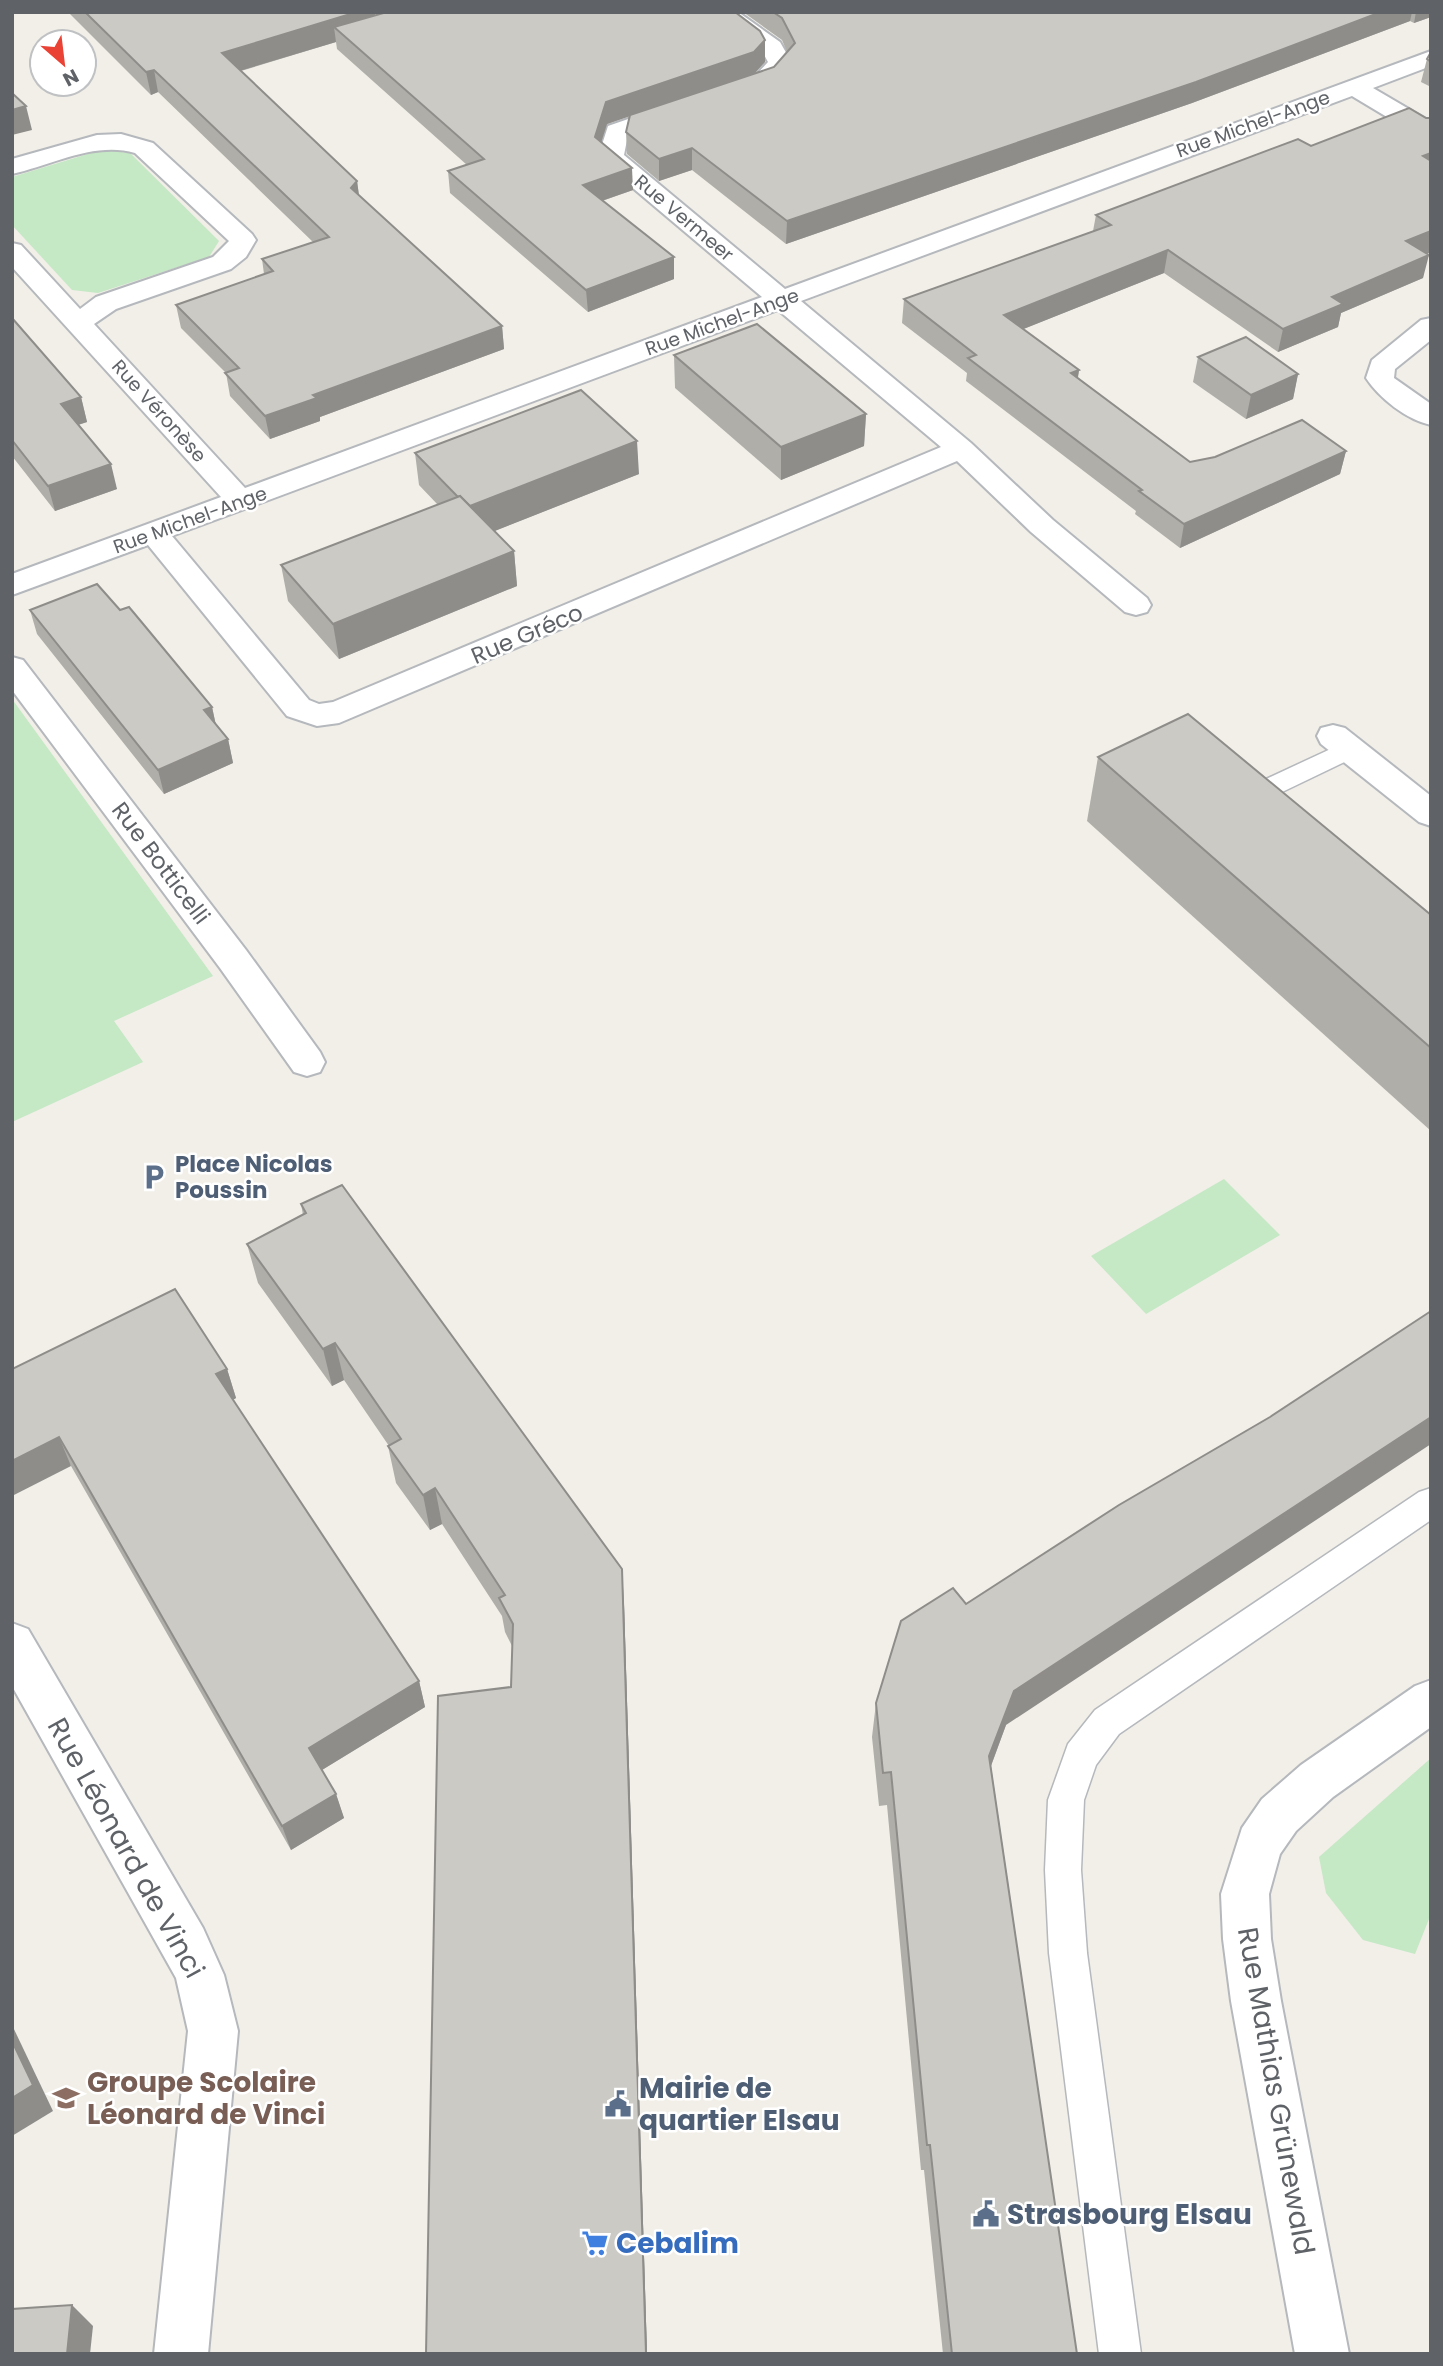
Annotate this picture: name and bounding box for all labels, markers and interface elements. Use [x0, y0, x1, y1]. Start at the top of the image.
north arrow [28, 28, 98, 98]
text: N [58, 62, 83, 93]
street label: Rue Michel-Ange [1172, 84, 1334, 164]
street label: Rue Vermeer [628, 168, 740, 268]
street label: Rue Michel-Ange [641, 282, 803, 362]
street label: Rue Véronèse [105, 354, 213, 468]
street label: Rue Michel-Ange [109, 480, 271, 560]
street label: Rue Gréco [466, 596, 588, 672]
street label: Rue Botticelli [104, 795, 218, 931]
place label: Place Nicolas Poussin [175, 1148, 333, 1206]
parking icon: Place Nicolas Poussin [139, 1162, 169, 1192]
street label: Rue Léonard de Vinci [38, 1711, 214, 1985]
street label: Rue Mathias Grünewald [1228, 1924, 1324, 2258]
place label: Groupe Scolaire Léonard de Vinci [87, 2063, 325, 2134]
place label: Mairie de quartier Elsau [639, 2069, 840, 2140]
school or university icon: Groupe Scolaire Léonard de Vinci [51, 2083, 81, 2113]
public building icon: Mairie de quartier Elsau [603, 2089, 633, 2119]
place label: Strasbourg Elsau [1007, 2195, 1252, 2234]
public building icon: Strasbourg Elsau [971, 2199, 1001, 2229]
place label: Cebalim [616, 2224, 739, 2263]
supermarket icon: Cebalim [580, 2228, 610, 2258]

